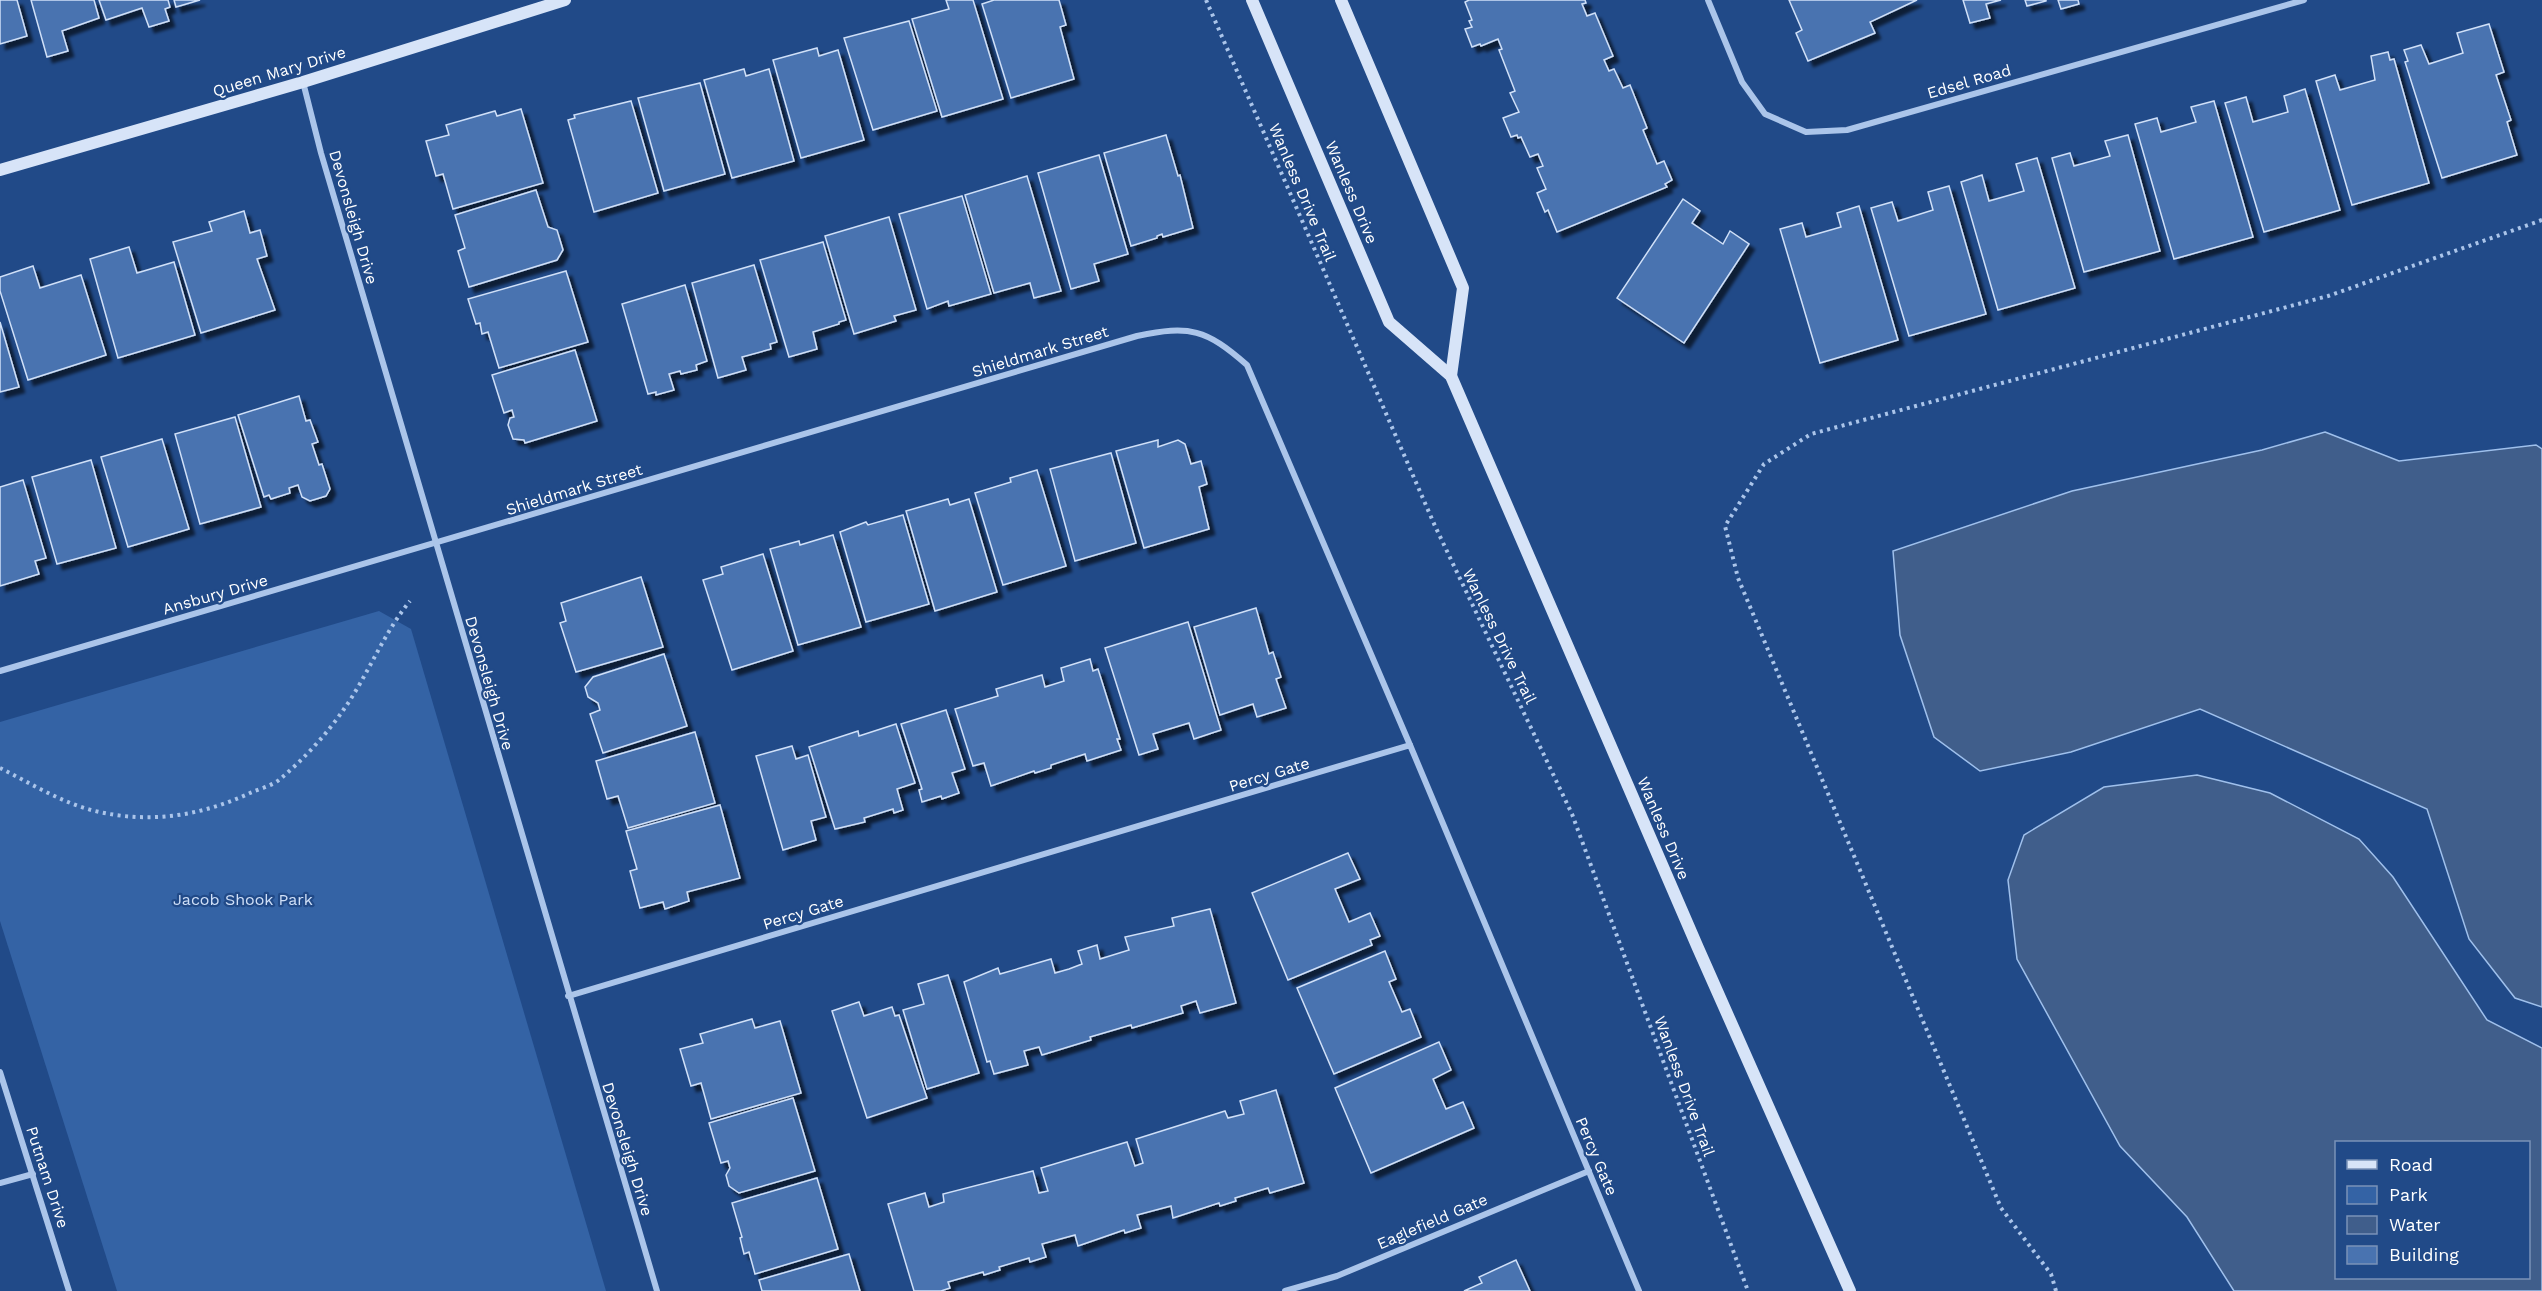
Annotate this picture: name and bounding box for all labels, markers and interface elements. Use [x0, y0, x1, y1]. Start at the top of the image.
street label: Queen Mary Drive [210, 42, 348, 101]
street label: Edsel Road [1925, 60, 2013, 103]
street label: Wanless Drive Trail [1265, 120, 1340, 264]
street label: Wanless Drive [1321, 138, 1382, 247]
street label: Devonsleigh Drive [325, 148, 382, 286]
street label: Shieldmark Street [970, 322, 1111, 381]
street label: Shieldmark Street [504, 460, 645, 519]
street label: Wanless Drive Trail [1459, 566, 1541, 707]
street label: Ansbury Drive [160, 570, 270, 619]
street label: Devonsleigh Drive [461, 614, 518, 752]
street label: Percy Gate [1227, 753, 1312, 796]
street label: Wanless Drive [1633, 774, 1694, 883]
park label: Jacob Shook Park [173, 890, 313, 909]
street label: Percy Gate [761, 891, 846, 934]
street label: Wanless Drive Trail [1650, 1013, 1719, 1159]
street label: Devonsleigh Drive [598, 1080, 657, 1218]
street label: Percy Gate [1572, 1114, 1622, 1198]
street label: Putnam Drive [22, 1124, 73, 1230]
legend [2335, 1141, 2530, 1279]
text: Road [2389, 1154, 2433, 1175]
text: Park [2389, 1184, 2428, 1205]
street label: Eaglefield Gate [1374, 1190, 1490, 1253]
text: Water [2389, 1214, 2441, 1235]
text: Building [2389, 1244, 2459, 1265]

